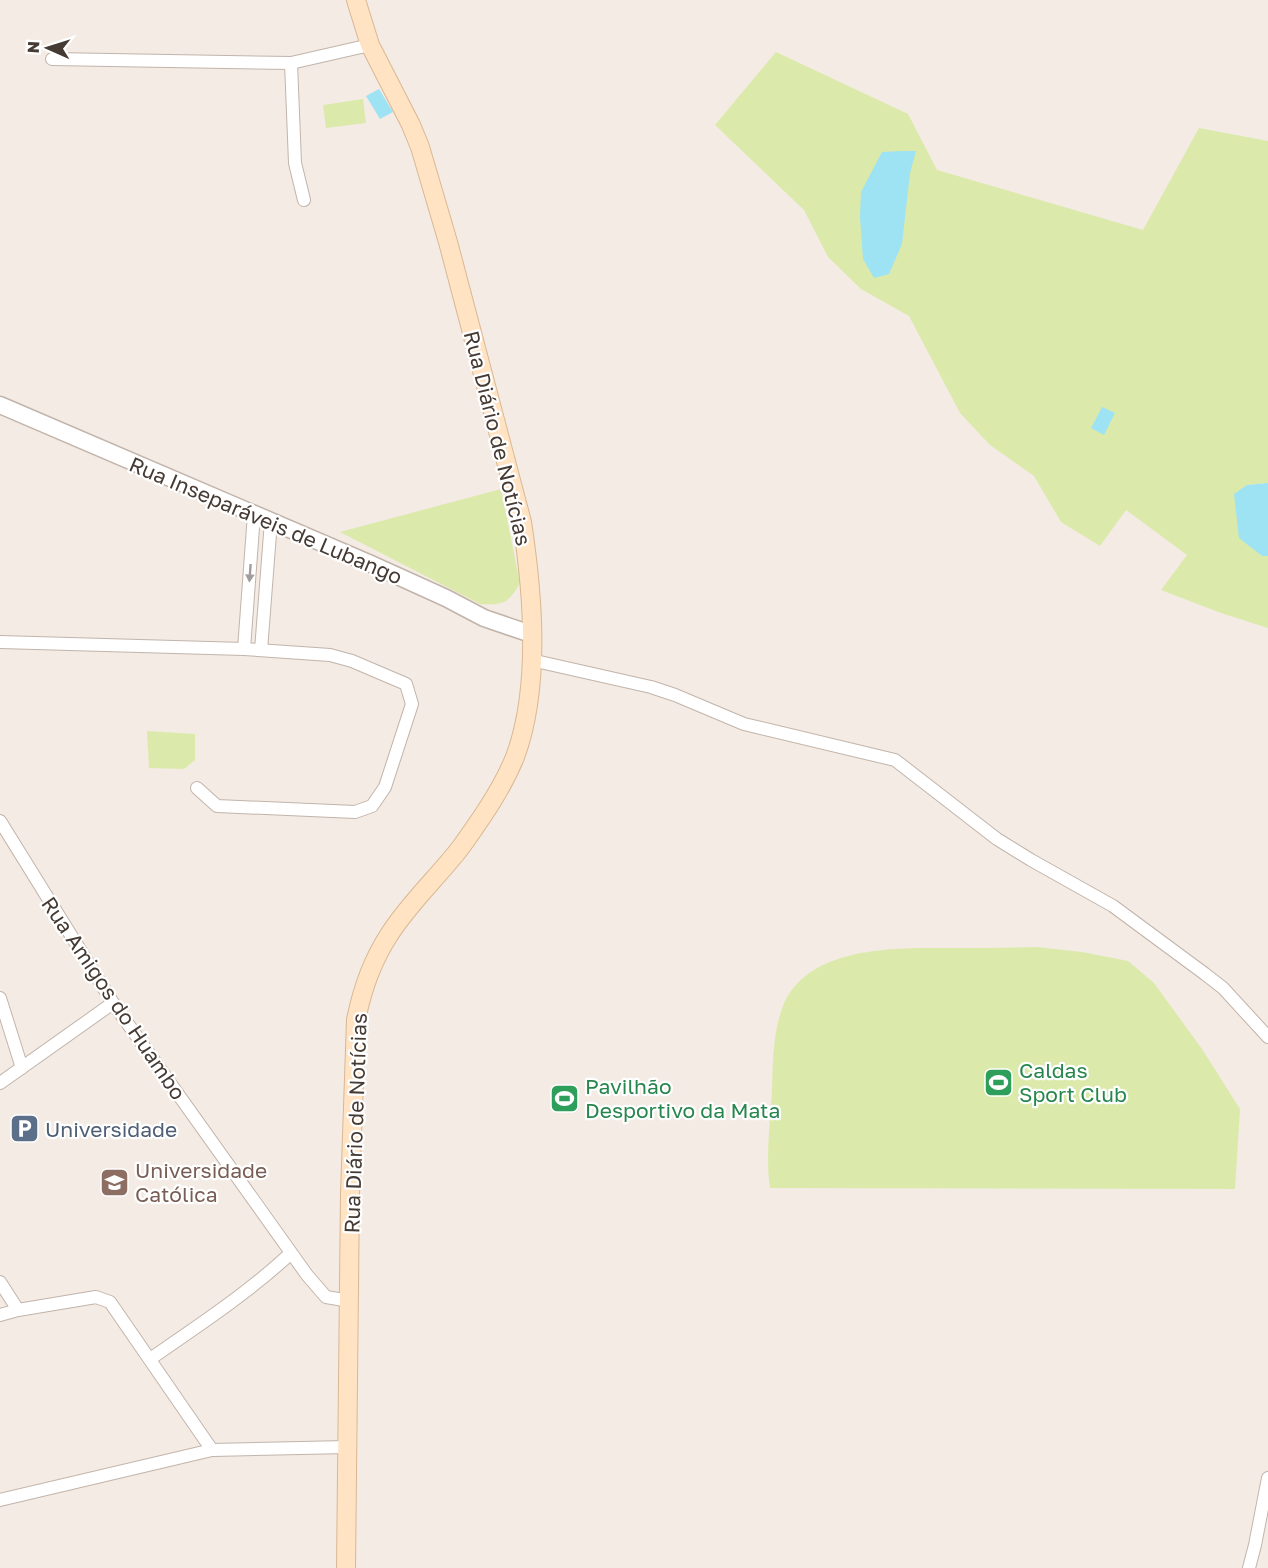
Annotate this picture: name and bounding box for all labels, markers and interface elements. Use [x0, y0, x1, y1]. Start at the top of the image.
north arrow [18, 18, 78, 78]
text: N [23, 41, 43, 54]
street label: Rua Diário de Notícias [459, 328, 537, 548]
street label: Rua Inseparáveis de Lubango [126, 451, 406, 589]
one-way arrow [245, 563, 255, 582]
street label: Rua Amigos do Huambo [36, 892, 192, 1104]
street label: Rua Diário de Notícias [338, 1012, 372, 1234]
place label: Caldas Sport Club [1019, 1057, 1127, 1107]
sports icon: Caldas Sport Club [982, 1066, 1014, 1098]
place label: Pavilhão Desportivo da Mata [585, 1073, 780, 1123]
sports icon: Pavilhão Desportivo da Mata [548, 1082, 580, 1114]
parking icon: Universidade [8, 1113, 40, 1145]
place label: Universidade [45, 1116, 177, 1142]
place label: Universidade Católica [135, 1157, 267, 1207]
school or university icon: Universidade Católica [98, 1166, 130, 1198]

